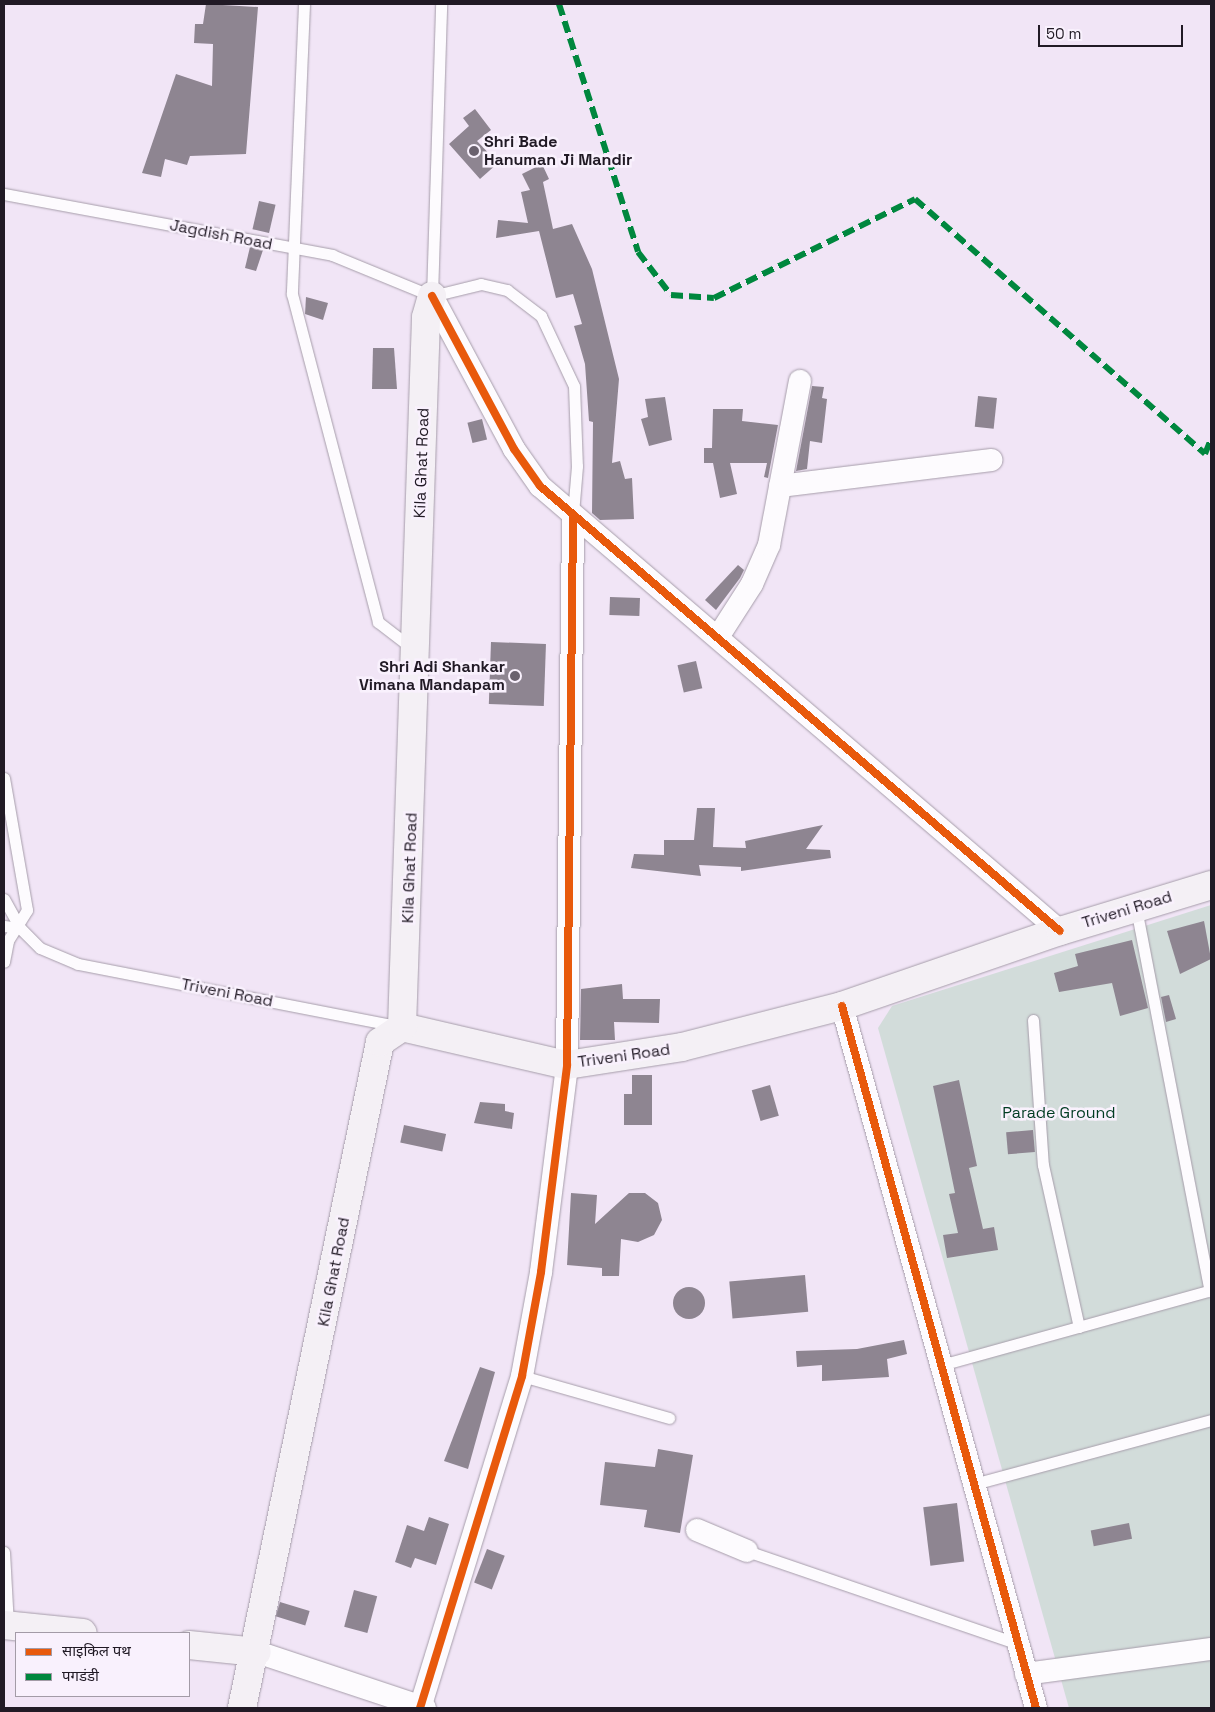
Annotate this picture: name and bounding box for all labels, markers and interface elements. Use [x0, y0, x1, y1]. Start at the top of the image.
scale bar [1040, 15, 1185, 47]
text: 50 m [1046, 24, 1081, 43]
place label: Shri Bade Hanuman Ji Mandir [484, 132, 632, 170]
marker: Shri Bade Hanuman Ji Mandir [468, 145, 480, 157]
street label: Jagdish Road [168, 216, 274, 254]
street label: Kila Ghat Road [410, 407, 434, 519]
place label: Shri Adi Shankar Vimana Mandapam [359, 657, 505, 695]
marker: Shri Adi Shankar Vimana Mandapam [509, 670, 521, 682]
street label: Kila Ghat Road [398, 812, 422, 924]
street label: Triveni Road [1080, 887, 1174, 933]
street label: Triveni Road [180, 975, 274, 1011]
street label: Triveni Road [577, 1040, 671, 1072]
park label: Parade Ground [1002, 1103, 1116, 1123]
street label: Kila Ghat Road [314, 1216, 354, 1328]
legend [15, 1632, 190, 1697]
text: साइकिल पथ [62, 1641, 131, 1660]
text: पगडंडी [62, 1666, 99, 1685]

